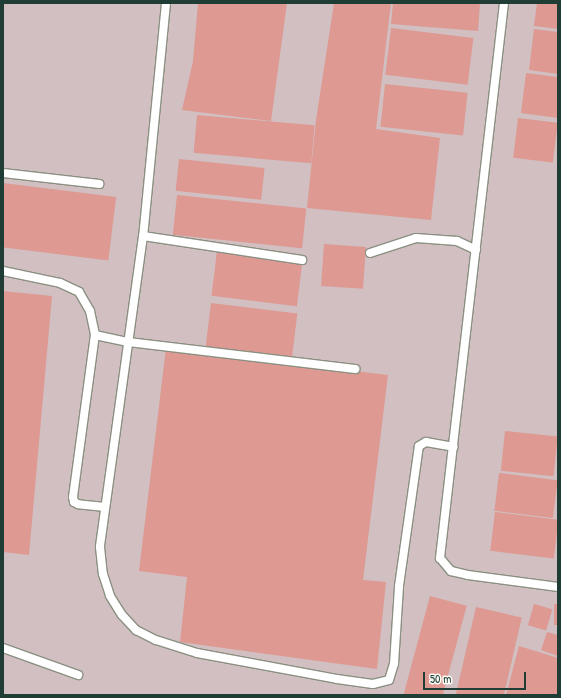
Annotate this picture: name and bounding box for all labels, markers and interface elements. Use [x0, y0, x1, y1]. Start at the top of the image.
scale bar [425, 664, 528, 690]
text: 50 m [430, 670, 451, 687]

